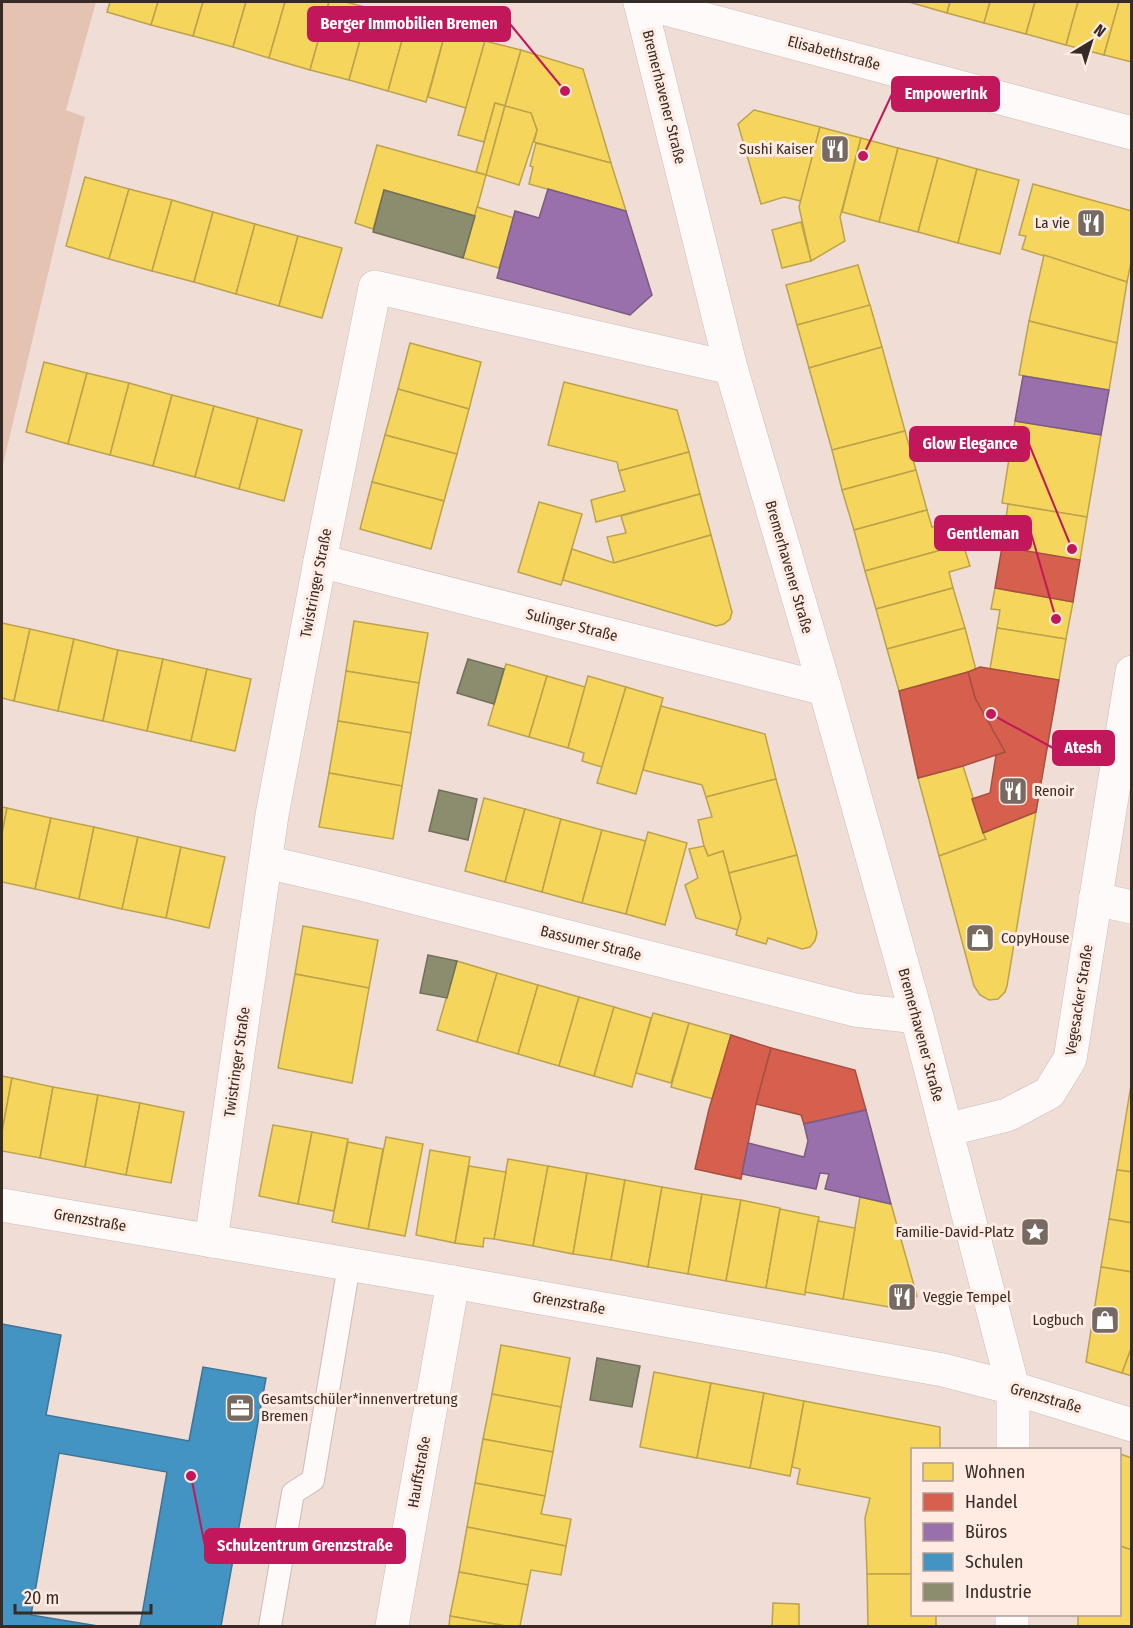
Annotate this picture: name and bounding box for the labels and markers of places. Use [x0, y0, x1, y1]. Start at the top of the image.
callout: Berger Immobilien Bremen [308, 7, 510, 41]
callout: EmpowerInk [892, 77, 999, 111]
restaurant icon: Sushi Kaiser [819, 133, 851, 165]
place label: Sushi Kaiser [739, 140, 815, 158]
restaurant icon: La vie [1075, 207, 1107, 239]
place label: La vie [1035, 214, 1070, 232]
callout: Glow Elegance [910, 427, 1029, 461]
callout: Gentleman [935, 516, 1031, 550]
callout: Atesh [1053, 731, 1114, 765]
restaurant icon: Renoir [997, 775, 1029, 807]
place label: Renoir [1034, 782, 1075, 800]
shop icon: CopyHouse [964, 922, 996, 954]
place label: CopyHouse [1001, 929, 1069, 947]
place icon: Familie-David-Platz [1019, 1216, 1051, 1248]
place label: Familie-David-Platz [895, 1223, 1014, 1241]
restaurant icon: Veggie Tempel [886, 1281, 918, 1313]
place label: Veggie Tempel [923, 1288, 1011, 1306]
shop icon: Logbuch [1089, 1304, 1121, 1336]
place label: Logbuch [1033, 1311, 1084, 1329]
place label: Gesamtschüler*innenvertretung Bremen [261, 1390, 458, 1425]
office icon: Gesamtschüler*innenvertretung Bremen [224, 1392, 256, 1424]
callout: Schulzentrum Grenzstraße [205, 1529, 405, 1563]

